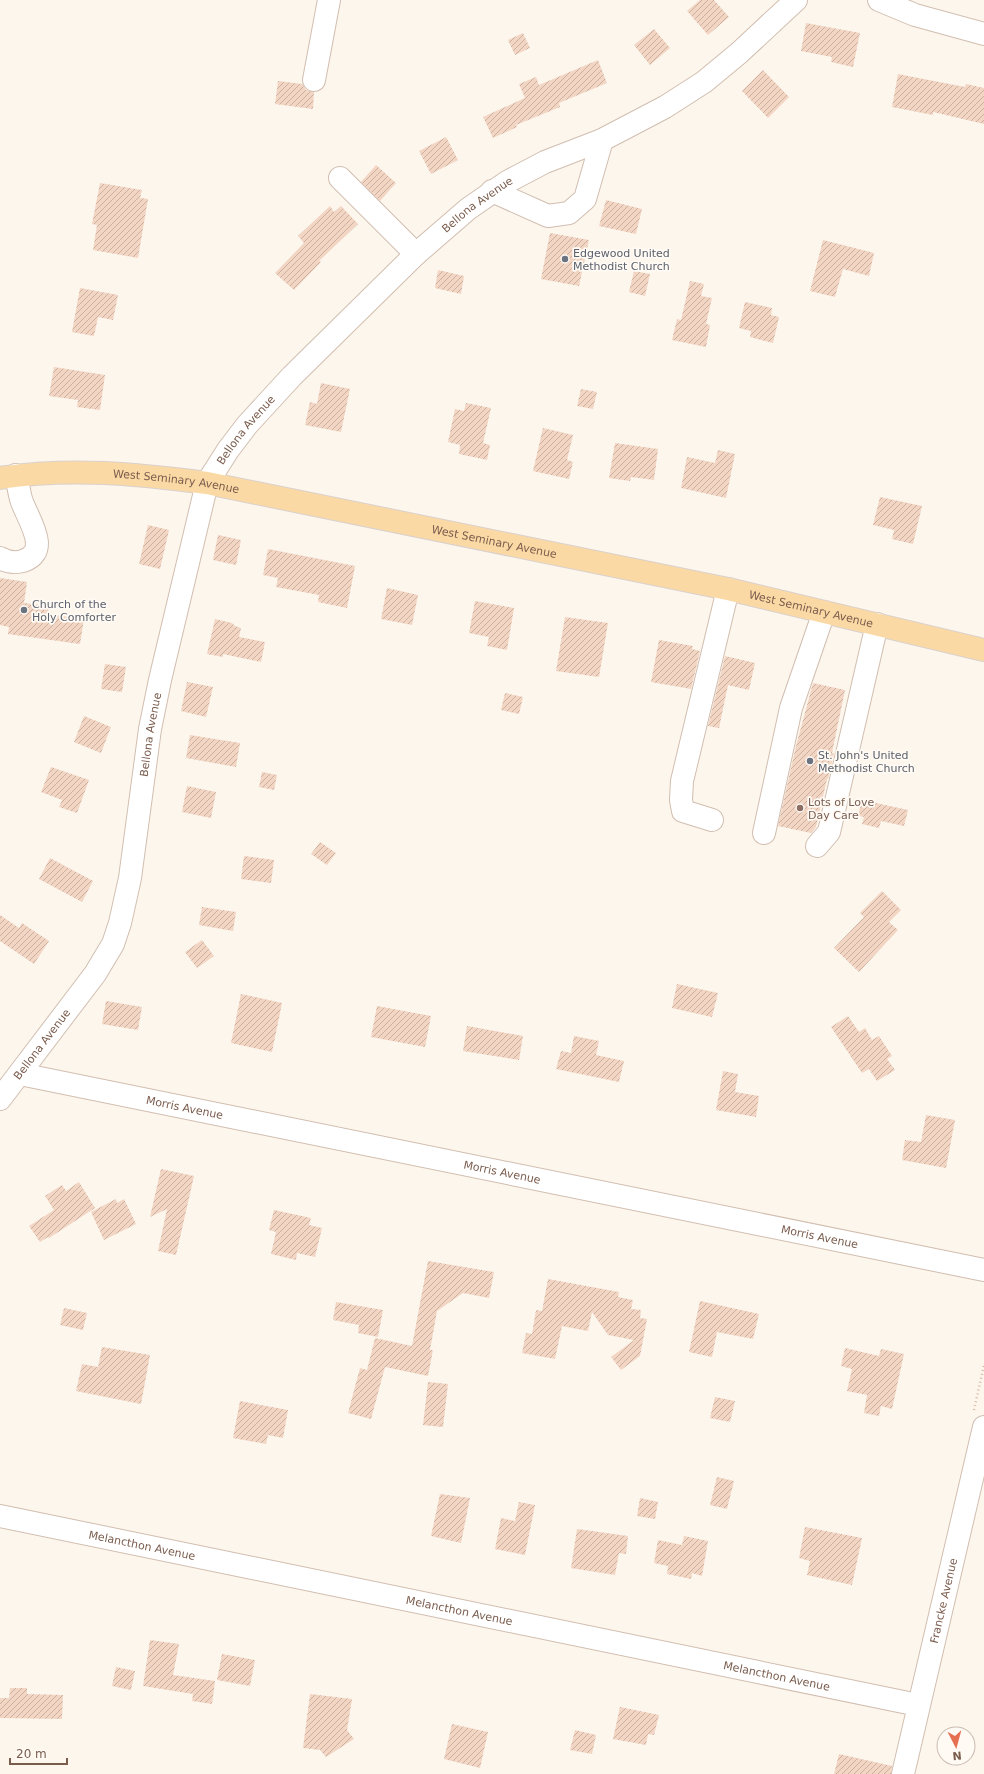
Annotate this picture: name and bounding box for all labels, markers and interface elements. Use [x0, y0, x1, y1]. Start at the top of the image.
street label: Bellona Avenue [439, 174, 515, 236]
place label: Edgewood United Methodist Church [573, 247, 670, 273]
marker: Edgewood United Methodist Church [560, 254, 570, 264]
street label: Bellona Avenue [214, 393, 278, 467]
street label: West Seminary Avenue [113, 467, 241, 496]
street label: West Seminary Avenue [431, 523, 558, 561]
street label: West Seminary Avenue [748, 588, 875, 630]
place label: Church of the Holy Comforter [32, 598, 116, 624]
marker: Church of the Holy Comforter [19, 605, 29, 615]
street label: Bellona Avenue [138, 691, 164, 778]
place label: St. John's United Methodist Church [818, 749, 915, 775]
marker: St. John's United Methodist Church [805, 756, 815, 766]
place label: Lots of Love Day Care [808, 796, 874, 822]
marker: Lots of Love Day Care [795, 803, 805, 813]
street label: Bellona Avenue [11, 1006, 73, 1082]
street label: Morris Avenue [145, 1094, 224, 1122]
street label: Morris Avenue [462, 1158, 542, 1187]
street label: Morris Avenue [780, 1223, 859, 1251]
street label: Melancthon Avenue [87, 1528, 197, 1563]
street label: Francke Avenue [928, 1557, 960, 1645]
street label: Melancthon Avenue [405, 1594, 514, 1628]
street label: Melancthon Avenue [722, 1659, 831, 1694]
north arrow [936, 1726, 976, 1766]
scale bar [10, 1740, 67, 1766]
text: 20 m [16, 1747, 47, 1761]
text: N [952, 1749, 962, 1762]

